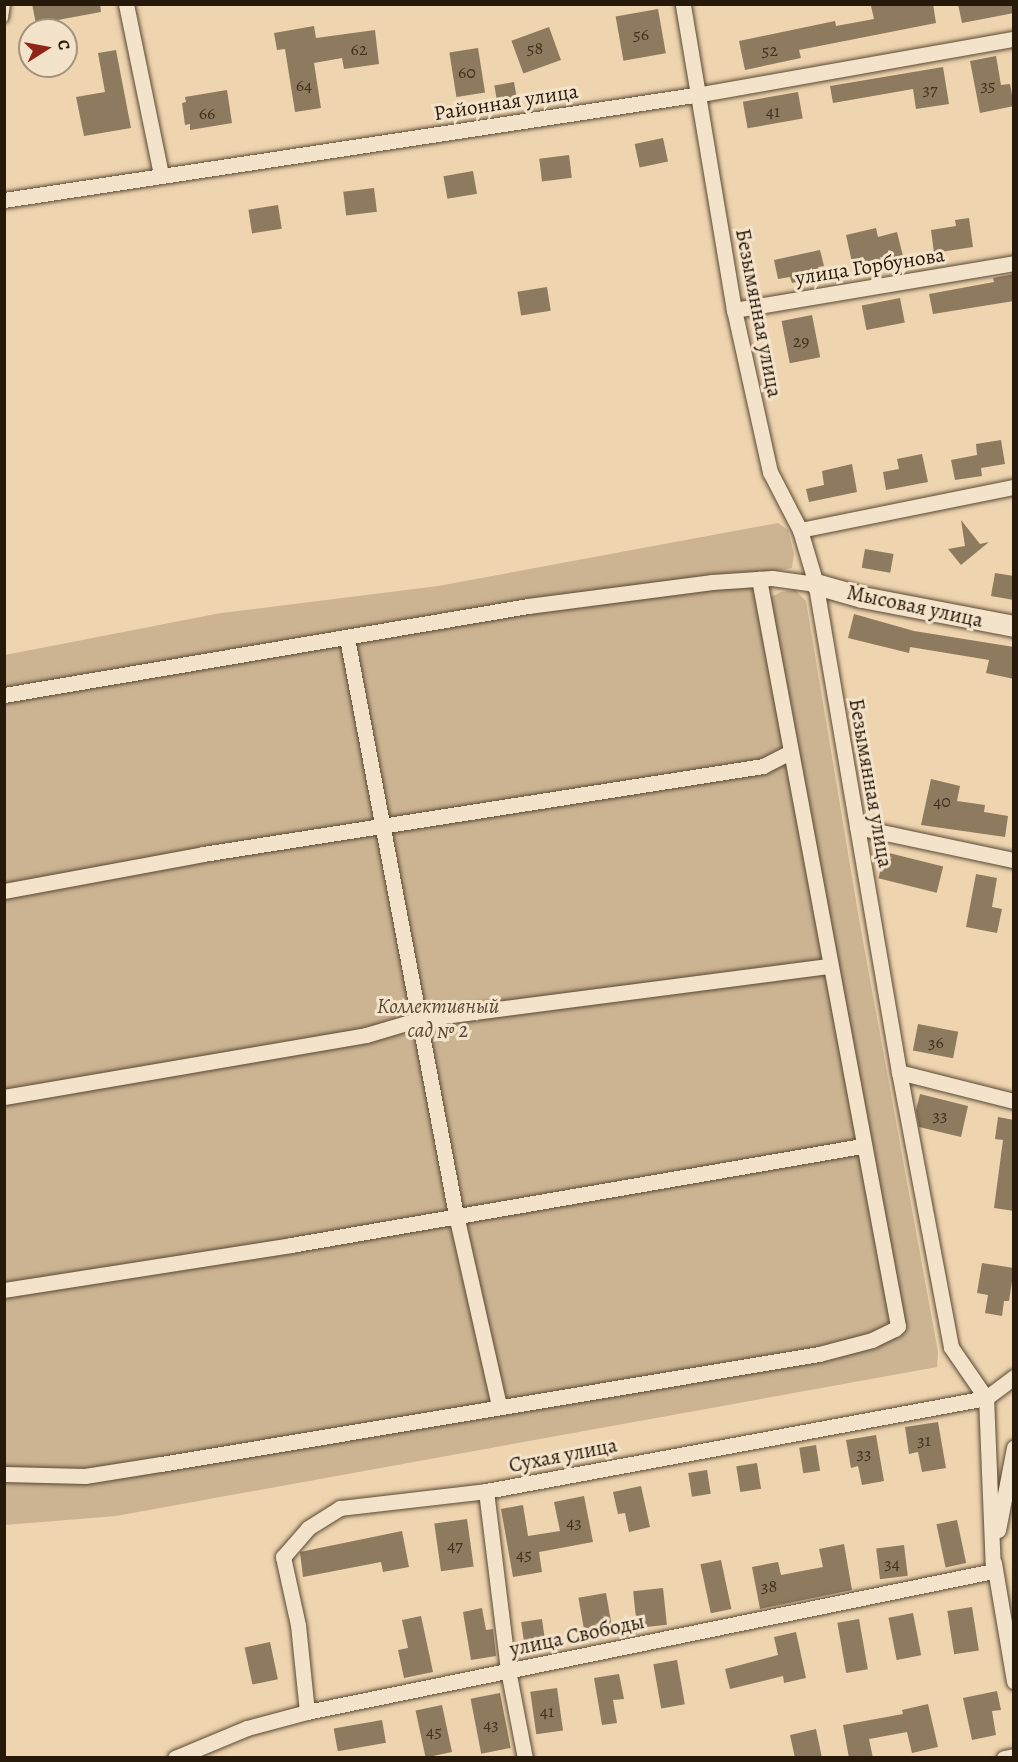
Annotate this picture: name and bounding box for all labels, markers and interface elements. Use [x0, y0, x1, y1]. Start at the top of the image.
north arrow [18, 18, 78, 78]
house number: 56 [633, 23, 649, 45]
house number: 58 [527, 37, 543, 59]
text: С [52, 38, 75, 52]
house number: 62 [351, 38, 367, 60]
house number: 52 [762, 39, 778, 61]
house number: 60 [458, 61, 476, 83]
house number: 64 [296, 74, 312, 96]
house number: 35 [980, 74, 996, 96]
street label: Районная улица [432, 78, 580, 126]
house number: 37 [922, 78, 938, 100]
house number: 41 [766, 100, 780, 122]
house number: 66 [199, 102, 215, 124]
street label: Безымянная улица [730, 226, 788, 400]
street label: улица Горбунова [793, 242, 947, 290]
house number: 29 [793, 330, 809, 352]
street label: Мысовая улица [845, 579, 985, 633]
street label: Безымянная улица [844, 696, 898, 870]
house number: 40 [933, 790, 951, 812]
park label: Коллективный сад № 2 [377, 993, 499, 1043]
house number: 36 [928, 1031, 944, 1053]
house number: 33 [933, 1104, 947, 1126]
house number: 31 [917, 1429, 931, 1451]
street label: Сухая улица [507, 1432, 619, 1478]
house number: 33 [857, 1442, 871, 1464]
house number: 43 [566, 1511, 582, 1533]
house number: 47 [447, 1534, 463, 1556]
house number: 45 [516, 1543, 532, 1565]
house number: 34 [884, 1552, 900, 1574]
house number: 38 [761, 1575, 777, 1597]
street label: улица Свободы [507, 1608, 647, 1662]
house number: 41 [540, 1700, 554, 1722]
house number: 43 [483, 1713, 499, 1735]
house number: 45 [426, 1720, 442, 1742]

